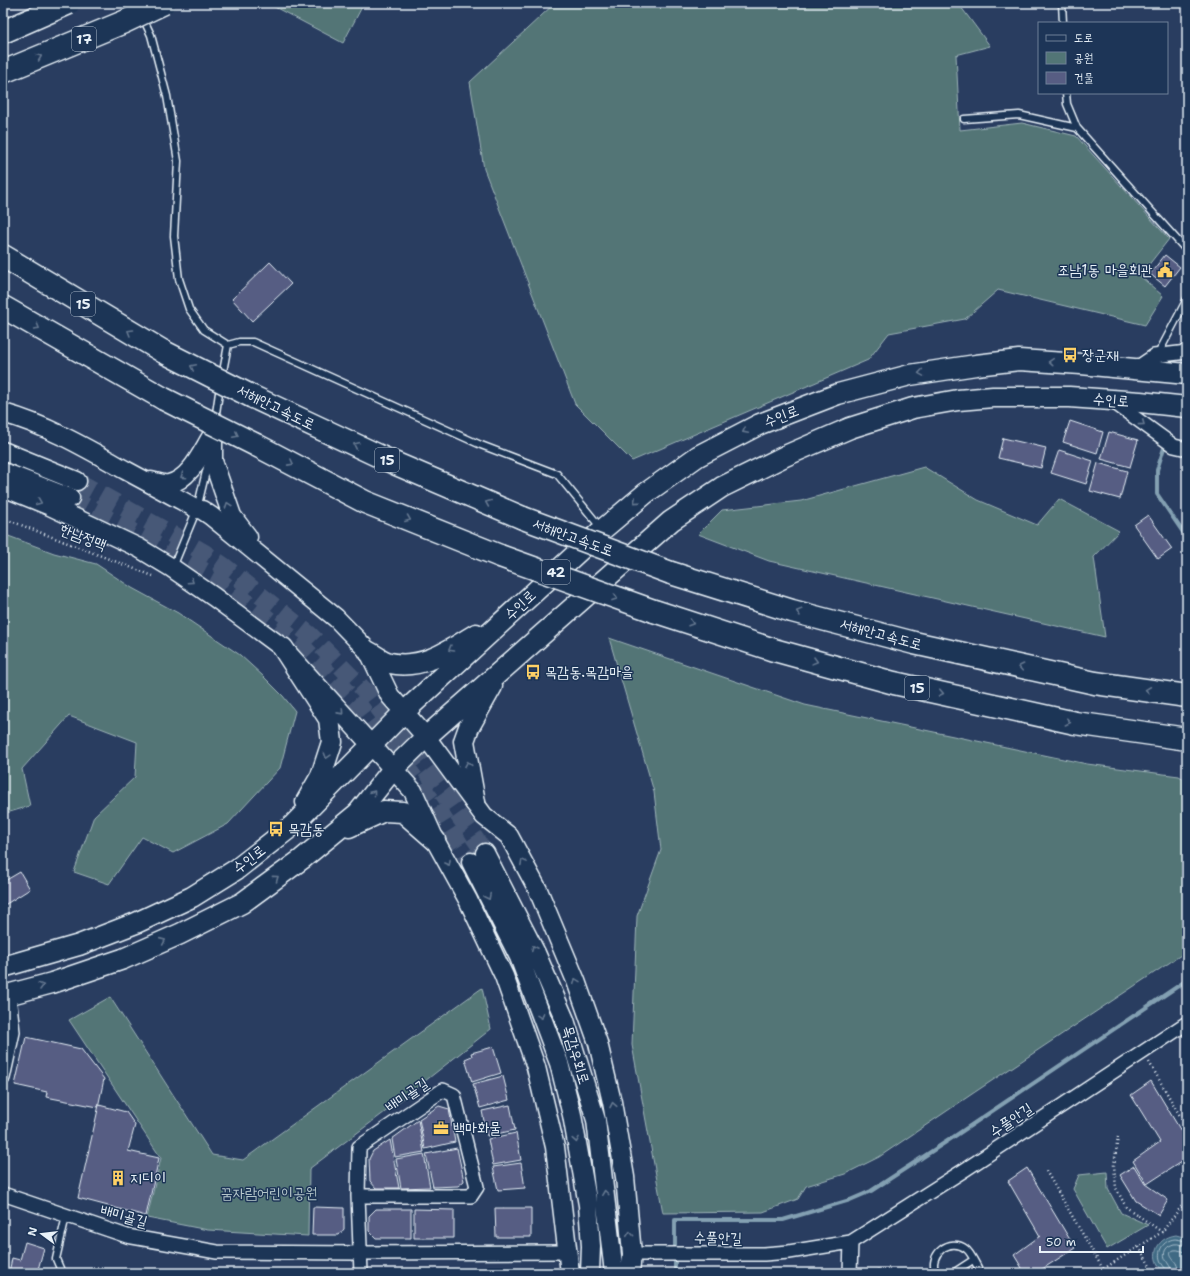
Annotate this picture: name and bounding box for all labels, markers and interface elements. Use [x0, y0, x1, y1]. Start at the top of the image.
legend [1038, 22, 1168, 94]
road number: 17 [72, 27, 96, 51]
text: 도로 [1074, 30, 1093, 46]
text: 공원 [1074, 50, 1093, 66]
one-way arrow [35, 54, 42, 62]
text: 건물 [1074, 70, 1094, 86]
place label: 조남1동 마을회관 [1057, 260, 1153, 280]
public building icon: 조남1동 마을회관 [1156, 261, 1174, 279]
road number: 15 [71, 292, 95, 316]
one-way arrow [33, 322, 40, 329]
one-way arrow [127, 330, 134, 337]
place label: 장군재 [1082, 345, 1118, 365]
bus stop icon: 장군재 [1061, 346, 1079, 364]
one-way arrow [1048, 358, 1054, 367]
one-way arrow [189, 364, 197, 372]
one-way arrow [918, 368, 925, 377]
street label: 서해안고속도로 [234, 379, 318, 435]
street label: 수인로 [1092, 389, 1130, 411]
street label: 수인로 [761, 400, 801, 432]
one-way arrow [1138, 418, 1145, 426]
one-way arrow [742, 427, 750, 434]
one-way arrow [232, 430, 240, 438]
one-way arrow [352, 442, 360, 450]
road number: 15 [375, 448, 399, 472]
one-way arrow [286, 459, 294, 466]
one-way arrow [180, 472, 187, 479]
one-way arrow [35, 497, 43, 505]
one-way arrow [633, 497, 641, 504]
one-way arrow [484, 500, 492, 508]
one-way arrow [225, 501, 233, 508]
street label: 서해안고속도로 [530, 513, 616, 561]
one-way arrow [404, 515, 411, 523]
street label: 한남정맥 [57, 519, 109, 555]
road number: 42 [542, 560, 570, 584]
one-way arrow [187, 577, 194, 584]
street label: 수인로 [500, 585, 540, 625]
one-way arrow [612, 593, 619, 601]
one-way arrow [796, 609, 803, 617]
street label: 서해안고속도로 [838, 613, 924, 655]
one-way arrow [687, 618, 694, 627]
one-way arrow [448, 644, 455, 651]
one-way arrow [812, 656, 819, 665]
place label: 목감동.목감마을 [545, 662, 633, 682]
bus stop icon: 목감동.목감마을 [524, 663, 542, 681]
one-way arrow [1018, 663, 1024, 671]
road number: 15 [905, 676, 929, 700]
one-way arrow [1145, 686, 1151, 695]
one-way arrow [938, 689, 944, 697]
one-way arrow [337, 707, 344, 715]
one-way arrow [1065, 717, 1071, 725]
one-way arrow [323, 753, 332, 760]
one-way arrow [464, 761, 472, 767]
one-way arrow [369, 791, 376, 798]
place label: 목감동 [288, 819, 324, 839]
bus stop icon: 목감동 [267, 820, 285, 838]
street label: 수인로 [229, 840, 269, 878]
one-way arrow [443, 858, 450, 866]
one-way arrow [520, 859, 527, 867]
one-way arrow [271, 876, 278, 883]
one-way arrow [484, 893, 491, 900]
one-way arrow [159, 938, 166, 946]
one-way arrow [531, 945, 539, 953]
one-way arrow [572, 978, 580, 985]
one-way arrow [37, 982, 44, 991]
one-way arrow [536, 1012, 545, 1019]
street label: 목감우회로 [558, 1023, 594, 1087]
street label: 배미골길 [381, 1073, 433, 1117]
street label: 수풀안길 [985, 1098, 1037, 1142]
one-way arrow [609, 1102, 617, 1109]
place label: 백마화물 [453, 1118, 501, 1138]
office icon: 백마화물 [432, 1119, 450, 1137]
one-way arrow [572, 1137, 580, 1143]
place label: 지디이 [130, 1168, 166, 1188]
building icon: 지디이 [109, 1169, 127, 1187]
park label: 꿈자람어린이공원 [221, 1183, 317, 1203]
one-way arrow [601, 1189, 610, 1196]
street label: 배미골길 [98, 1200, 150, 1232]
north arrow [22, 1214, 62, 1254]
text: N [24, 1225, 41, 1238]
street label: 수풀안길 [694, 1228, 742, 1248]
scale bar [1040, 1228, 1143, 1254]
one-way arrow [626, 1231, 635, 1237]
text: 50 m [1046, 1234, 1076, 1250]

